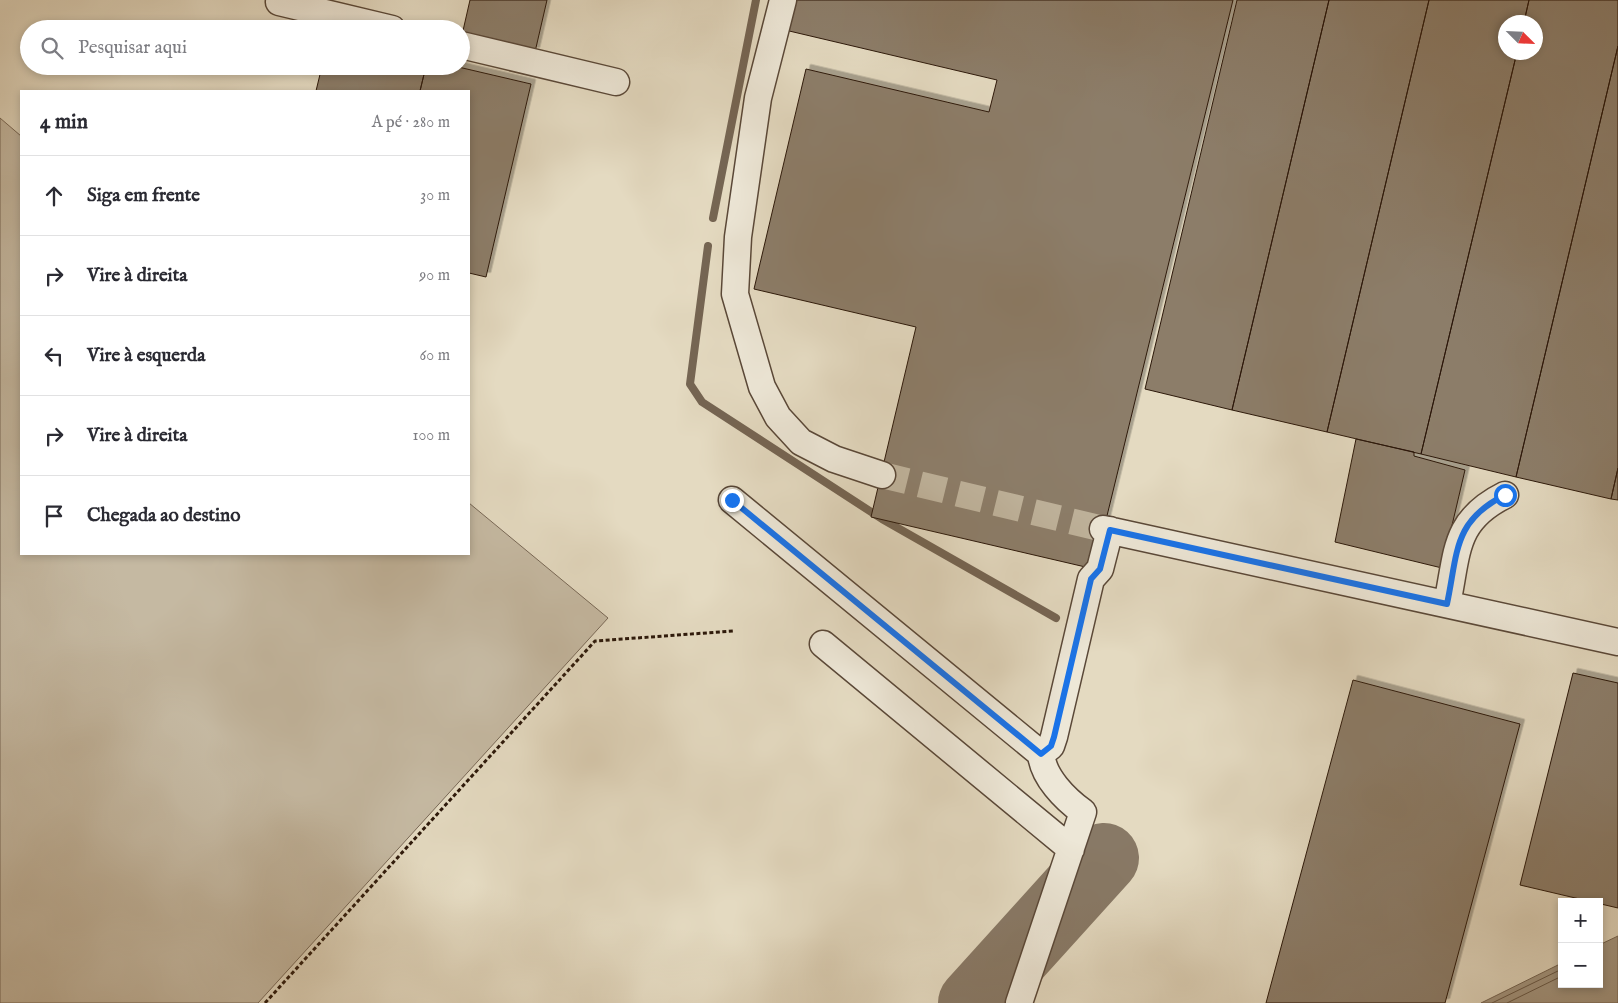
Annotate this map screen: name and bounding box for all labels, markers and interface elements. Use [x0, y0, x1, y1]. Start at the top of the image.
north arrow [1498, 15, 1543, 60]
search box [20, 20, 470, 75]
icon: search [38, 34, 66, 62]
text: Pesquisar aqui [78, 36, 187, 60]
text: 4 min [40, 109, 88, 136]
text: A pé · 280 m [372, 113, 450, 133]
icon: ahead [40, 182, 68, 210]
text: Siga em frente [87, 184, 200, 208]
text: 30 m [420, 186, 450, 206]
icon: right [40, 262, 68, 290]
text: Vire à direita [87, 264, 187, 288]
text: 90 m [419, 266, 450, 286]
icon: left [40, 342, 68, 370]
text: Vire à esquerda [87, 344, 205, 368]
text: 60 m [420, 346, 450, 366]
icon: right [40, 422, 68, 450]
text: Vire à direita [87, 424, 187, 448]
text: 100 m [413, 426, 450, 446]
route start [1494, 484, 1517, 507]
route end [721, 489, 744, 512]
icon: arrive [40, 502, 68, 530]
text: Chegada ao destino [87, 504, 240, 528]
map controls [1558, 898, 1603, 988]
button: + [1558, 898, 1603, 943]
button: − [1558, 943, 1603, 988]

